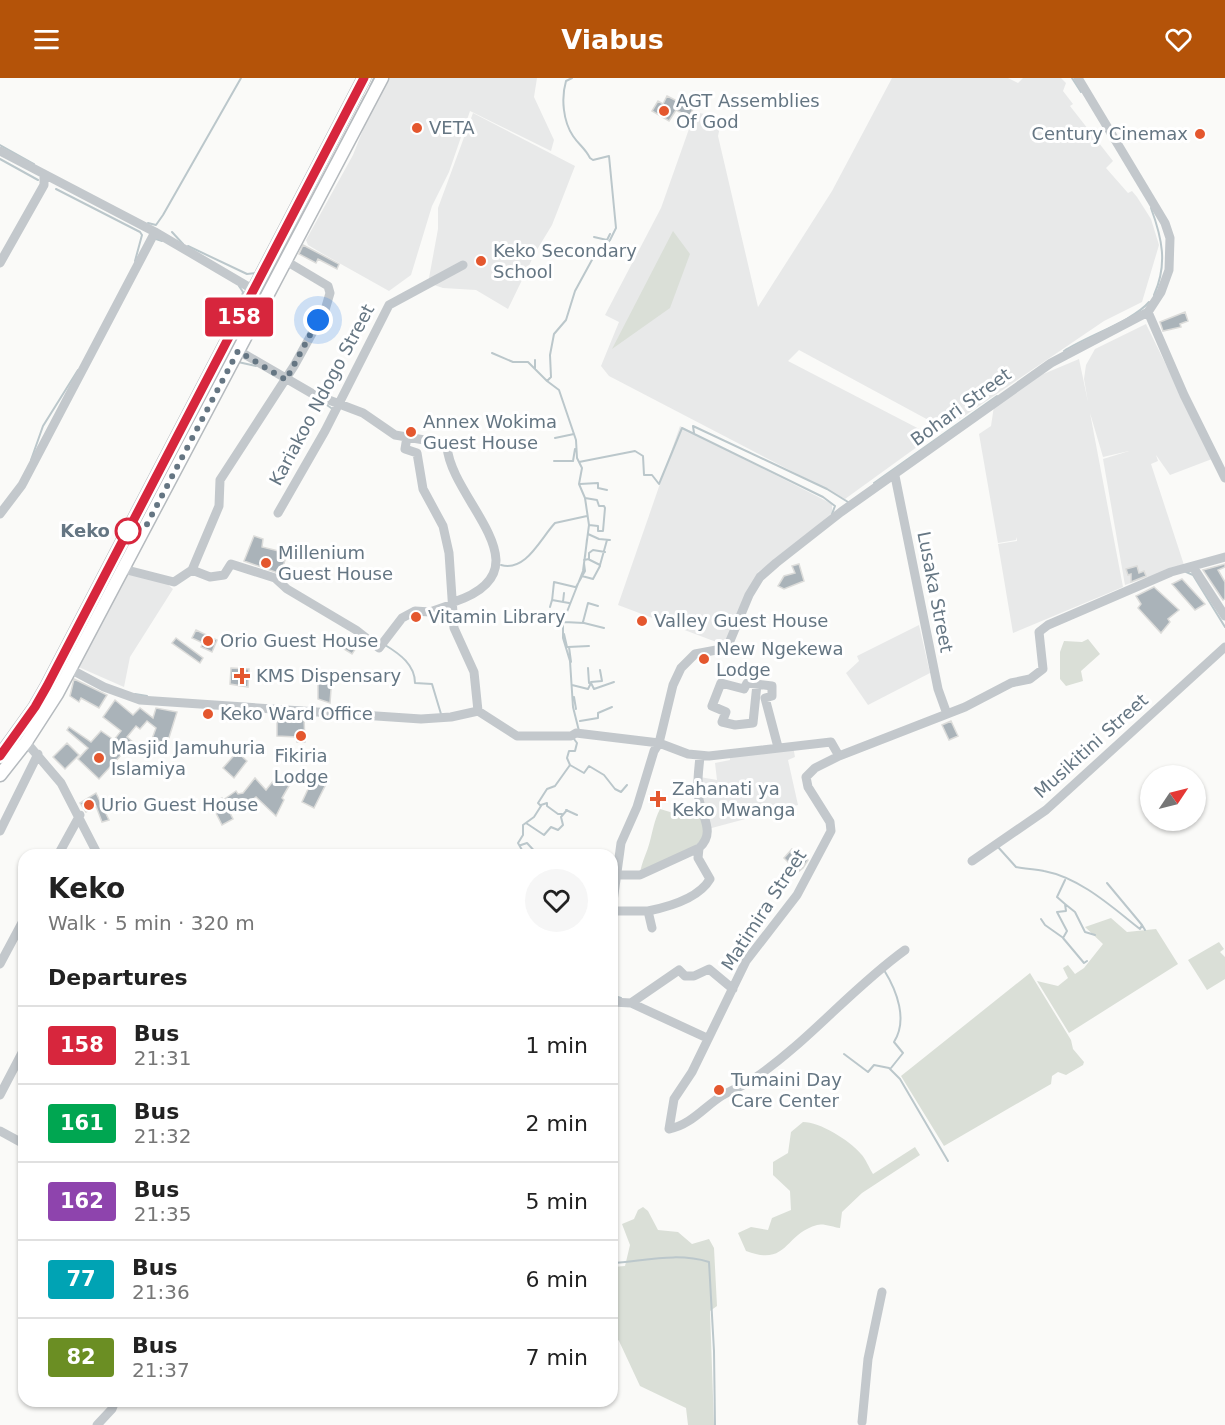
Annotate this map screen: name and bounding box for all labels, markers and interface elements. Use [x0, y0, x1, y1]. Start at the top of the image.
icon: menu [30, 23, 63, 56]
icon: heart [1162, 23, 1195, 56]
text: Viabus [561, 24, 664, 55]
place label: AGT Assemblies Of God [676, 90, 820, 132]
marker: AGT Assemblies Of God [657, 104, 671, 118]
place label: VETA [429, 117, 475, 138]
marker: VETA [410, 121, 424, 135]
place label: Century Cinemax [1031, 123, 1188, 144]
marker: Century Cinemax [1193, 127, 1207, 141]
place label: Keko Secondary School [493, 240, 637, 282]
marker: Keko Secondary School [474, 254, 488, 268]
line badge: 158 [204, 298, 274, 336]
street label: Kariakoo Ndogo Street [265, 301, 378, 489]
text: 158 [217, 305, 261, 329]
your location [303, 305, 333, 335]
street label: Bohari Street [907, 363, 1015, 450]
place label: Annex Wokima Guest House [423, 411, 557, 453]
marker: Annex Wokima Guest House [404, 425, 418, 439]
marker: Keko [115, 518, 141, 544]
place label: Keko [60, 520, 110, 541]
street label: Lusaka Street [913, 529, 958, 654]
place label: Millenium Guest House [278, 542, 393, 584]
marker: Millenium Guest House [259, 556, 273, 570]
place label: Vitamin Library [428, 606, 566, 627]
marker: Vitamin Library [409, 610, 423, 624]
place label: Valley Guest House [654, 610, 828, 631]
marker: Valley Guest House [635, 614, 649, 628]
place label: Orio Guest House [220, 630, 378, 651]
marker: Orio Guest House [201, 634, 215, 648]
place label: New Ngekewa Lodge [716, 638, 844, 680]
marker: New Ngekewa Lodge [697, 652, 711, 666]
place label: KMS Dispensary [256, 665, 401, 686]
marker: KMS Dispensary [233, 667, 251, 685]
street label: Musikitini Street [1030, 689, 1152, 802]
place label: Keko Ward Office [220, 703, 373, 724]
marker: Keko Ward Office [201, 707, 215, 721]
marker: Fikiria Lodge [294, 729, 308, 743]
place label: Masjid Jamuhuria Islamiya [111, 737, 266, 779]
place label: Fikiria Lodge [274, 745, 328, 787]
marker: Masjid Jamuhuria Islamiya [92, 751, 106, 765]
north arrow [1140, 765, 1206, 831]
map controls [1140, 765, 1206, 831]
place label: Zahanati ya Keko Mwanga [672, 778, 796, 820]
marker: Zahanati ya Keko Mwanga [649, 790, 667, 808]
place label: Urio Guest House [101, 794, 258, 815]
marker: Urio Guest House [82, 798, 96, 812]
street label: Matimira Street [717, 845, 811, 974]
button: heart [525, 869, 588, 932]
text: Keko [48, 872, 125, 905]
text: Walk · 5 min · 320 m [48, 911, 255, 935]
text: Departures [48, 965, 188, 990]
text: Bus [134, 1021, 179, 1046]
text: 158 [60, 1033, 104, 1057]
text: 1 min [526, 1033, 588, 1058]
text: 21:31 [134, 1046, 191, 1070]
place label: Tumaini Day Care Center [730, 1069, 842, 1111]
marker: Tumaini Day Care Center [712, 1083, 726, 1097]
text: Bus [134, 1099, 179, 1124]
text: 161 [60, 1111, 104, 1135]
text: 2 min [526, 1111, 588, 1136]
text: 21:32 [134, 1124, 191, 1148]
text: Bus [134, 1177, 179, 1202]
text: 162 [60, 1189, 104, 1213]
text: 5 min [526, 1189, 588, 1214]
text: 21:35 [134, 1202, 191, 1226]
text: Bus [132, 1255, 178, 1280]
text: 77 [66, 1267, 96, 1291]
text: 6 min [526, 1267, 588, 1292]
text: 21:36 [132, 1280, 190, 1304]
text: Bus [132, 1333, 178, 1358]
text: 82 [66, 1345, 96, 1369]
text: 7 min [526, 1345, 588, 1370]
text: 21:37 [132, 1358, 190, 1382]

